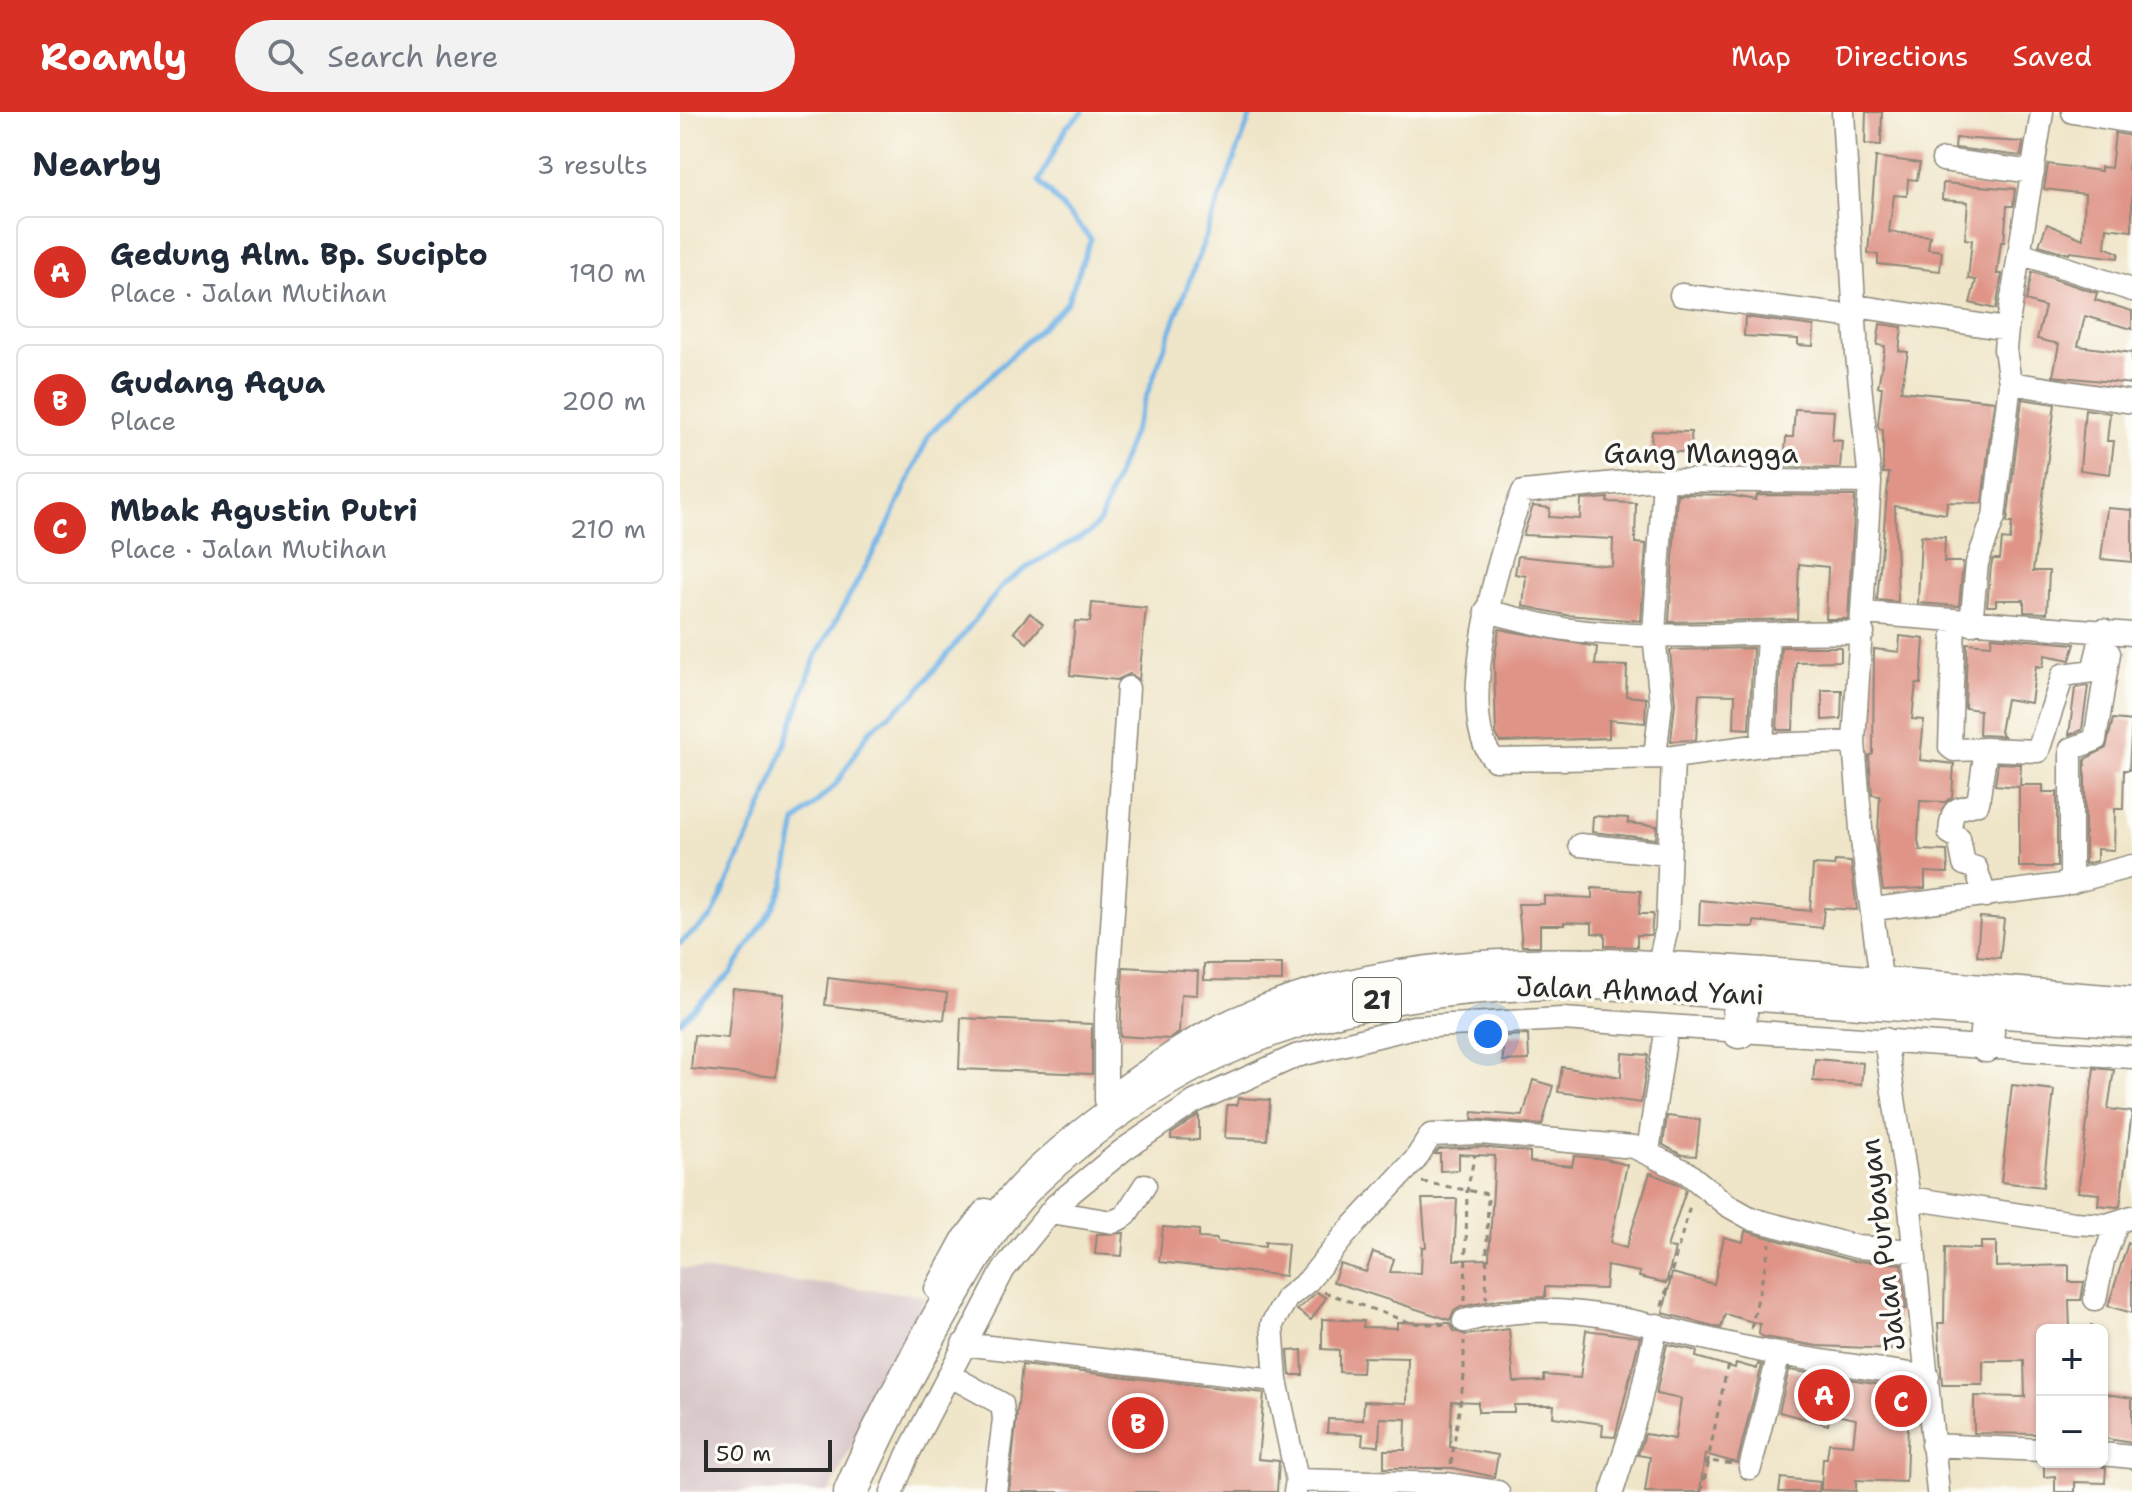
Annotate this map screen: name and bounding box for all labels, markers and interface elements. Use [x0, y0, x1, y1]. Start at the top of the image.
search box [235, 20, 795, 92]
text: Roamly [40, 31, 187, 82]
icon: search [263, 34, 307, 78]
text: Search here [327, 36, 499, 77]
text: Map [1731, 37, 1791, 75]
text: Directions [1835, 37, 1969, 75]
text: Saved [2013, 37, 2092, 75]
text: Nearby [32, 141, 162, 187]
text: 3 results [536, 147, 648, 182]
text: Gedung Alm. Bp. Sucipto [110, 234, 488, 275]
text: A [50, 255, 70, 290]
text: 190 m [569, 255, 646, 290]
text: Place · Jalan Mutihan [110, 275, 387, 310]
text: Gudang Aqua [110, 362, 325, 403]
text: B [52, 383, 68, 418]
text: 200 m [561, 383, 646, 418]
text: Place [110, 403, 176, 438]
street label: Gang Mangga [1604, 434, 1798, 472]
text: Mbak Agustin Putri [110, 490, 418, 531]
text: C [52, 511, 68, 546]
text: 210 m [569, 511, 646, 546]
text: Place · Jalan Mutihan [110, 531, 387, 566]
street label: Jalan Ahmad Yani [1515, 967, 1765, 1013]
road number: 21 [1353, 978, 1401, 1022]
your location [1468, 1014, 1508, 1054]
street label: Jalan Purbayan [1850, 1136, 1914, 1354]
map controls [2036, 1324, 2108, 1468]
button: + [2036, 1324, 2108, 1396]
pin: A [1798, 1365, 1850, 1425]
pin: C [1875, 1371, 1927, 1431]
pin: B [1112, 1393, 1164, 1453]
button: − [2036, 1396, 2108, 1468]
scale bar [704, 1436, 832, 1472]
text: 50 m [716, 1439, 771, 1468]

